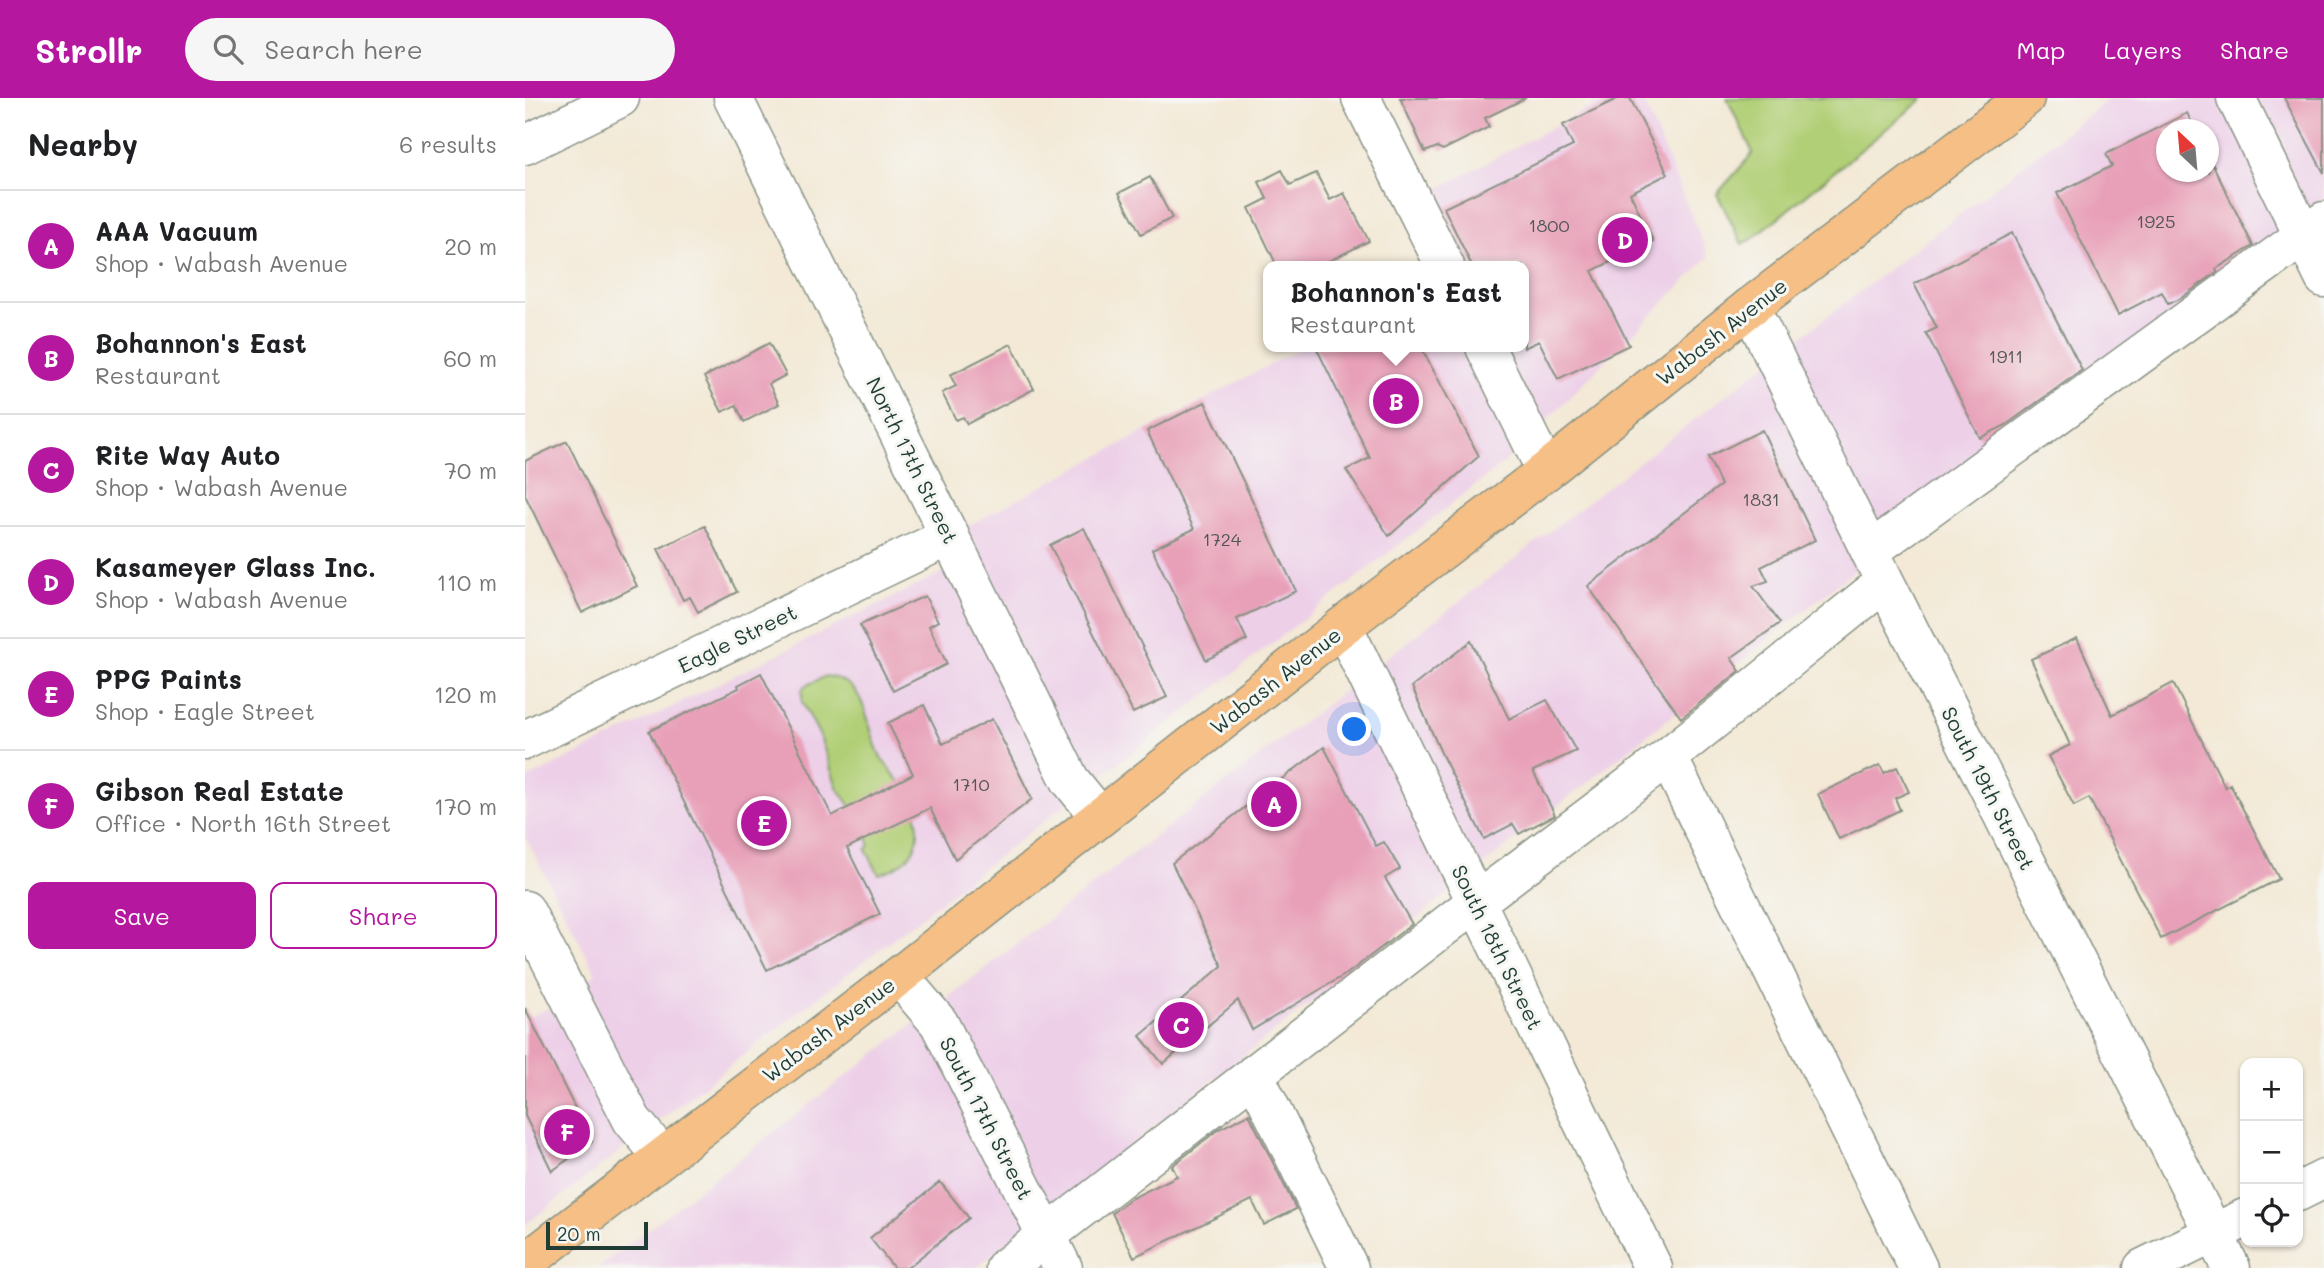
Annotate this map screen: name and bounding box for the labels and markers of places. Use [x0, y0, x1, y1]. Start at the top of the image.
pin: D [1602, 214, 1648, 266]
pin: B [1373, 375, 1419, 427]
pin: A [1251, 778, 1297, 830]
pin: E [741, 797, 787, 849]
pin: C [1158, 999, 1204, 1051]
pin: F [544, 1106, 590, 1158]

